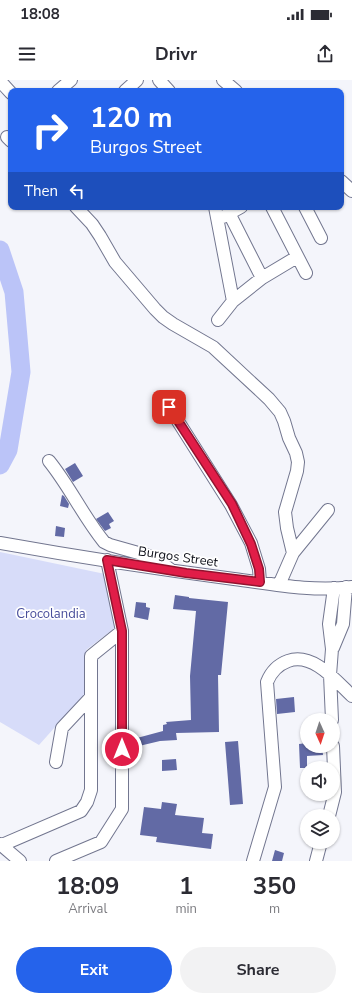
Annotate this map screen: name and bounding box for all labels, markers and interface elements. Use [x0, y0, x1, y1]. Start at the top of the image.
text: 18:08 [20, 4, 60, 24]
text: Drivr [155, 42, 197, 66]
icon: menu [16, 43, 38, 65]
icon: share [314, 43, 336, 65]
text: 120 m [90, 99, 173, 137]
icon: right [24, 104, 76, 156]
text: Burgos Street [90, 135, 202, 159]
icon: left [66, 180, 88, 202]
text: Then [24, 181, 58, 201]
pin [152, 390, 186, 424]
icon: arrive [158, 396, 180, 418]
street label: Burgos Street [137, 542, 220, 572]
park label: Crocolandia [16, 605, 86, 623]
north arrow [300, 713, 340, 753]
map controls [300, 713, 340, 849]
position arrow [101, 728, 143, 770]
button: sound [300, 761, 340, 801]
button: layers [300, 809, 340, 849]
text: 18:09 [56, 870, 119, 902]
text: 1 [179, 870, 193, 902]
text: 350 [253, 870, 296, 902]
text: Arrival [68, 900, 107, 918]
text: min [175, 900, 197, 918]
text: m [269, 900, 280, 918]
button: Exit [16, 947, 172, 993]
button: Share [180, 947, 336, 993]

